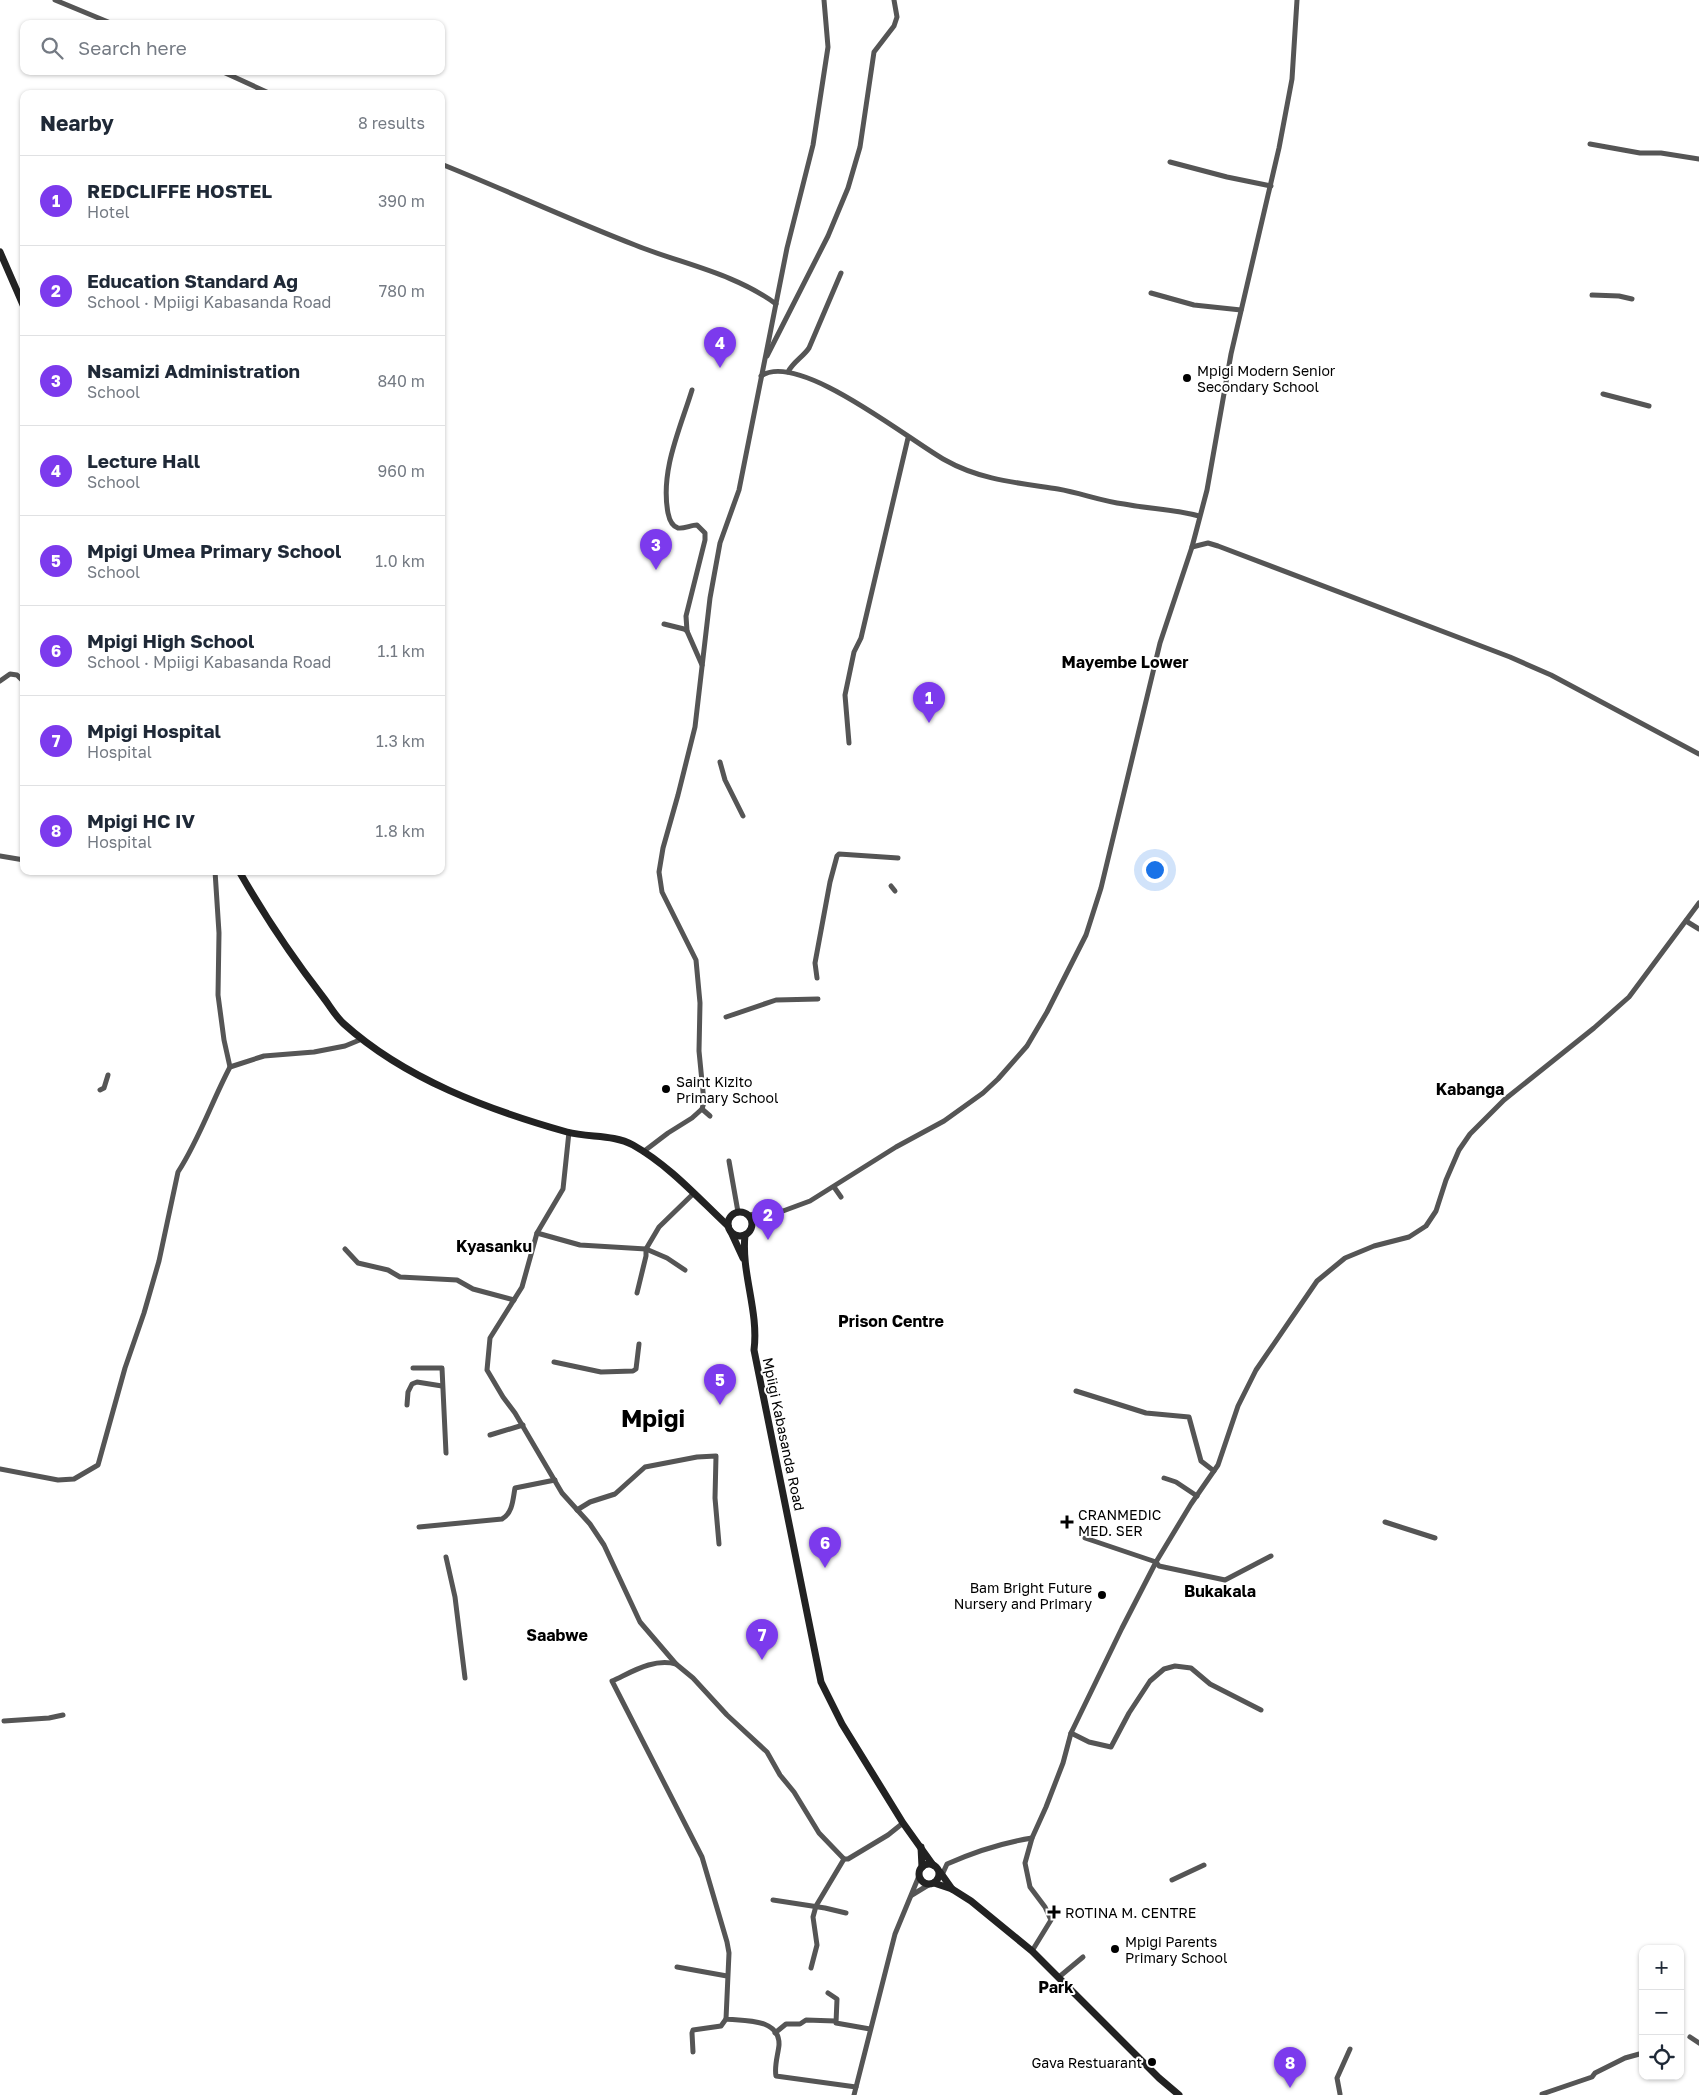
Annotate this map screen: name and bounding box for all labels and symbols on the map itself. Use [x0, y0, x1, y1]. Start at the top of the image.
pin: 4 [704, 327, 736, 368]
place label: Mpigi Modern Senior Secondary School [1197, 362, 1336, 395]
marker: Mpigi Modern Senior Secondary School [1181, 372, 1193, 384]
pin: 3 [640, 529, 672, 570]
district label: Mayembe Lower [1062, 652, 1188, 672]
pin: 1 [913, 682, 945, 723]
your location [1142, 857, 1168, 883]
place label: Saint Kizito Primary School [676, 1073, 778, 1106]
district label: Kabanga [1436, 1079, 1504, 1099]
marker: Saint Kizito Primary School [660, 1083, 672, 1095]
pin: 2 [752, 1199, 784, 1240]
district label: Kyasanku [456, 1236, 532, 1256]
district label: Prison Centre [838, 1311, 944, 1331]
street label: Mpiigi Kabasanda Road [759, 1356, 809, 1512]
pin: 5 [704, 1364, 736, 1405]
district label: Mpigi [621, 1403, 685, 1432]
place label: CRANMEDIC MED. SER [1078, 1506, 1161, 1539]
marker: CRANMEDIC MED. SER [1060, 1515, 1074, 1529]
pin: 6 [809, 1527, 841, 1568]
place label: Bam Bright Future Nursery and Primary [954, 1579, 1092, 1612]
district label: Bukakala [1184, 1581, 1256, 1601]
marker: Bam Bright Future Nursery and Primary [1096, 1589, 1108, 1601]
pin: 7 [746, 1619, 778, 1660]
district label: Saabwe [526, 1625, 588, 1645]
place label: ROTINA M. CENTRE [1065, 1904, 1196, 1921]
marker: ROTINA M. CENTRE [1047, 1905, 1061, 1919]
place label: Mpigi Parents Primary School [1125, 1933, 1227, 1966]
marker: Mpigi Parents Primary School [1109, 1943, 1121, 1955]
district label: Park [1038, 1977, 1074, 1997]
pin: 8 [1274, 2047, 1306, 2088]
place label: Gava Restuarant [1031, 2054, 1142, 2071]
marker: Gava Restuarant [1146, 2056, 1158, 2068]

